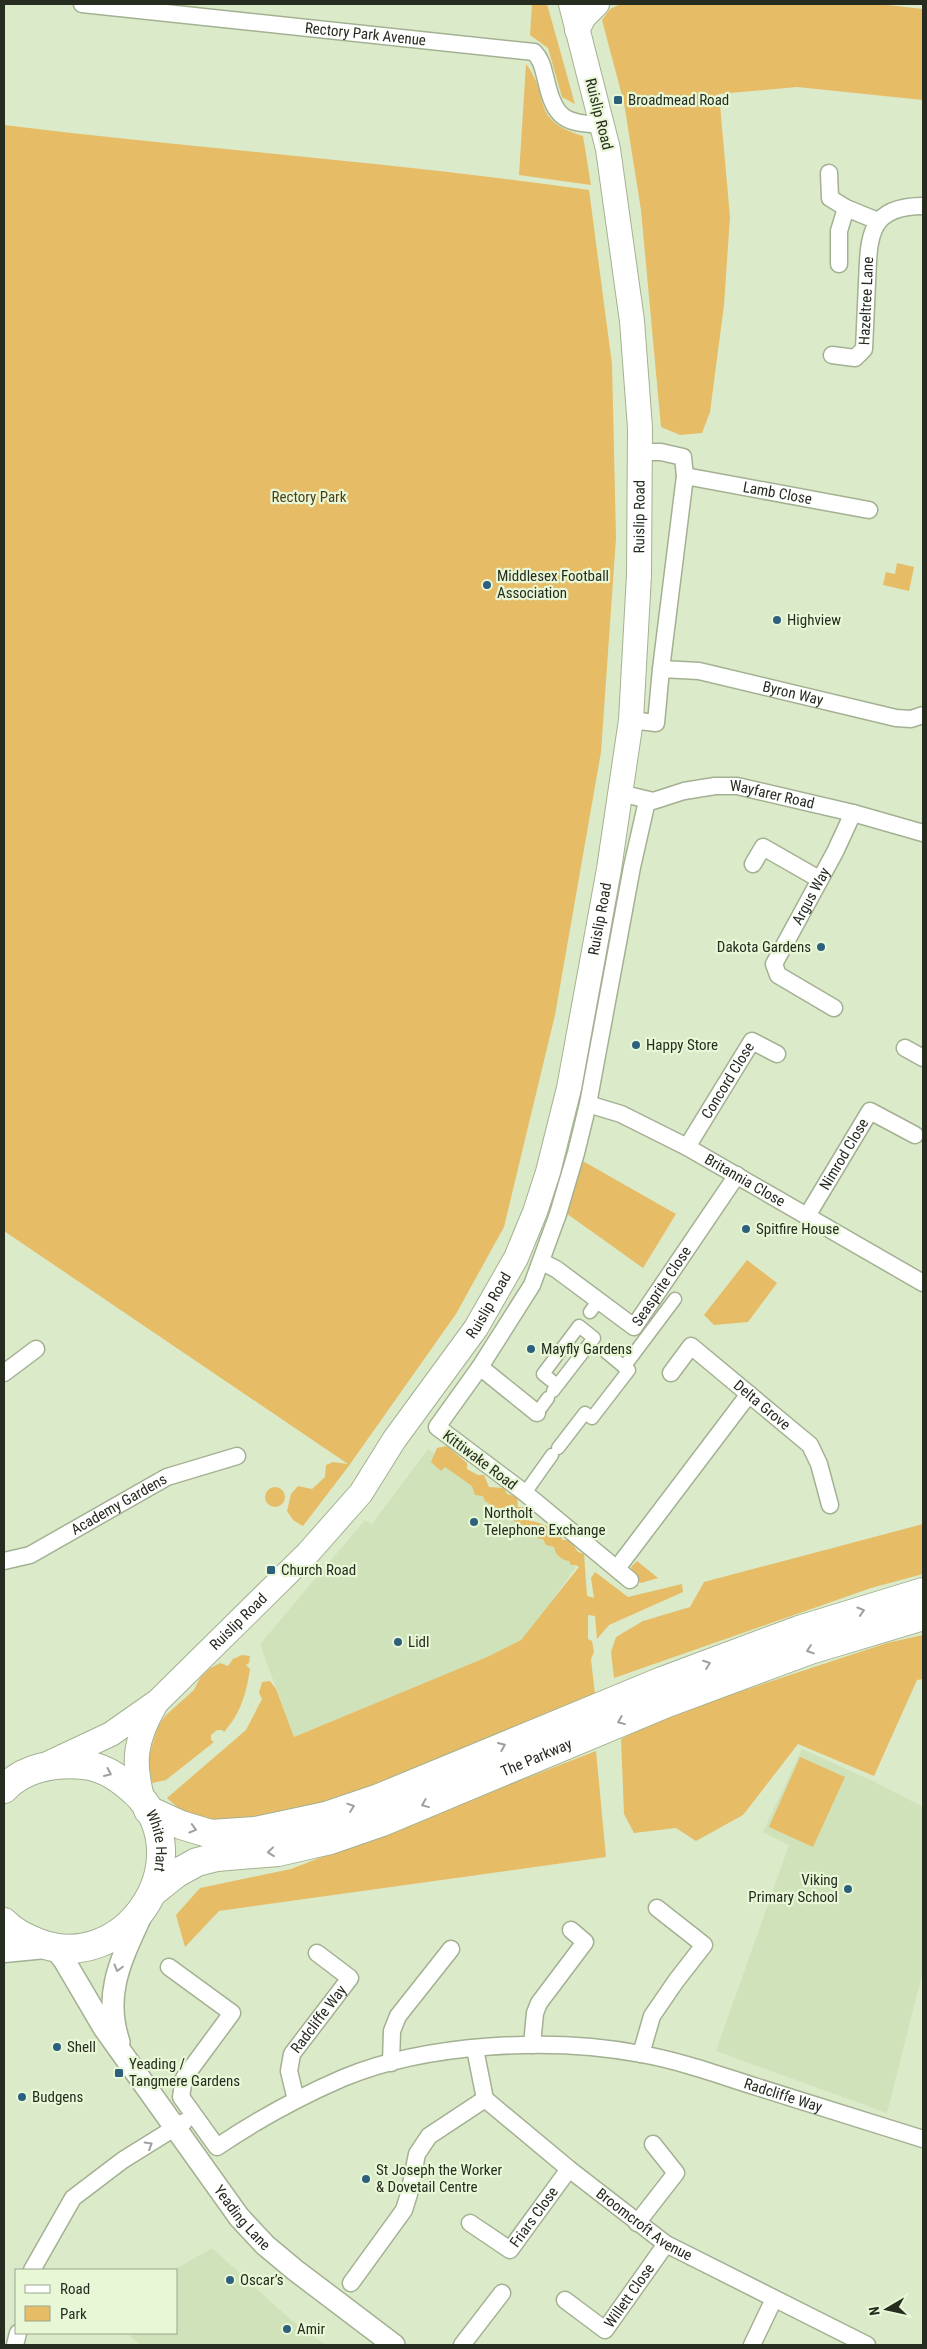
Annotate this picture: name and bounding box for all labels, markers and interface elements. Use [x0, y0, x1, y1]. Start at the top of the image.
street label: Rectory Park Avenue [304, 19, 427, 49]
street label: Ruislip Road [581, 76, 617, 152]
place label: Broadmead Road [628, 91, 729, 109]
marker: Broadmead Road [612, 94, 624, 106]
street label: Hazeltree Lane [855, 256, 877, 346]
street label: Lamb Close [741, 478, 813, 508]
street label: Ruislip Road [630, 480, 649, 553]
park label: Rectory Park [272, 488, 347, 506]
place label: Middlesex Football Association [497, 567, 609, 602]
marker: Middlesex Football Association [481, 579, 493, 591]
place label: Highview [787, 611, 841, 629]
marker: Highview [771, 614, 783, 626]
street label: Byron Way [761, 677, 825, 709]
street label: Wayfarer Road [730, 777, 816, 813]
street label: Argus Way [788, 864, 834, 928]
street label: Ruislip Road [584, 881, 615, 957]
place label: Dakota Gardens [717, 938, 811, 956]
marker: Dakota Gardens [815, 941, 827, 953]
place label: Happy Store [646, 1036, 718, 1054]
marker: Happy Store [630, 1039, 642, 1051]
street label: Concord Close [697, 1039, 758, 1122]
street label: Nimrod Close [816, 1115, 872, 1193]
street label: Britannia Close [701, 1150, 788, 1211]
place label: Spitfire House [756, 1220, 839, 1238]
marker: Spitfire House [740, 1223, 752, 1235]
street label: Seasprite Close [628, 1243, 695, 1330]
street label: Ruislip Road [462, 1269, 515, 1342]
place label: Mayfly Gardens [541, 1340, 632, 1358]
marker: Mayfly Gardens [525, 1343, 537, 1355]
street label: Delta Grove [730, 1376, 794, 1434]
street label: Kittiwake Road [439, 1426, 521, 1494]
street label: Academy Gardens [68, 1470, 170, 1539]
place label: Northolt Telephone Exchange [484, 1504, 605, 1539]
marker: Northolt Telephone Exchange [468, 1516, 480, 1528]
place label: Church Road [281, 1561, 356, 1579]
marker: Church Road [265, 1564, 277, 1576]
street label: Ruislip Road [206, 1590, 271, 1654]
one-way arrow [856, 1606, 865, 1616]
place label: Lidl [408, 1633, 429, 1651]
marker: Lidl [392, 1636, 404, 1648]
one-way arrow [806, 1644, 814, 1654]
one-way arrow [703, 1660, 711, 1670]
one-way arrow [618, 1716, 626, 1726]
street label: The Parkway [498, 1735, 575, 1780]
one-way arrow [497, 1742, 506, 1753]
one-way arrow [103, 1766, 112, 1777]
one-way arrow [421, 1798, 430, 1808]
one-way arrow [347, 1803, 355, 1813]
street label: White Hart [142, 1807, 170, 1874]
one-way arrow [188, 1823, 196, 1833]
one-way arrow [266, 1846, 274, 1857]
place label: Viking Primary School [748, 1871, 838, 1906]
marker: Viking Primary School [842, 1883, 854, 1895]
one-way arrow [114, 1963, 124, 1971]
street label: Radcliffe Way [287, 1982, 350, 2057]
place label: Shell [67, 2038, 96, 2056]
marker: Shell [51, 2041, 63, 2053]
place label: Yeading / Tangmere Gardens [129, 2055, 240, 2090]
marker: Yeading / Tangmere Gardens [113, 2067, 125, 2079]
street label: Radcliffe Way [742, 2074, 824, 2116]
place label: Budgens [32, 2088, 84, 2106]
marker: Budgens [16, 2091, 28, 2103]
one-way arrow [143, 2141, 152, 2151]
place label: St Joseph the Worker & Dovetail Centre [376, 2161, 502, 2196]
marker: St Joseph the Worker & Dovetail Centre [360, 2173, 372, 2185]
street label: Yeading Lane [210, 2182, 274, 2254]
street label: Friars Close [506, 2183, 562, 2251]
street label: Broomcroft Avenue [593, 2184, 695, 2265]
street label: Willett Close [600, 2260, 658, 2331]
legend [15, 2269, 178, 2334]
place label: Oscar’s [240, 2271, 284, 2289]
marker: Oscar’s [224, 2274, 236, 2286]
text: Road [60, 2280, 90, 2298]
north arrow [862, 2284, 912, 2334]
text: Park [60, 2305, 87, 2323]
text: N [866, 2306, 883, 2317]
place label: Amir [297, 2320, 325, 2338]
marker: Amir [281, 2323, 293, 2335]

